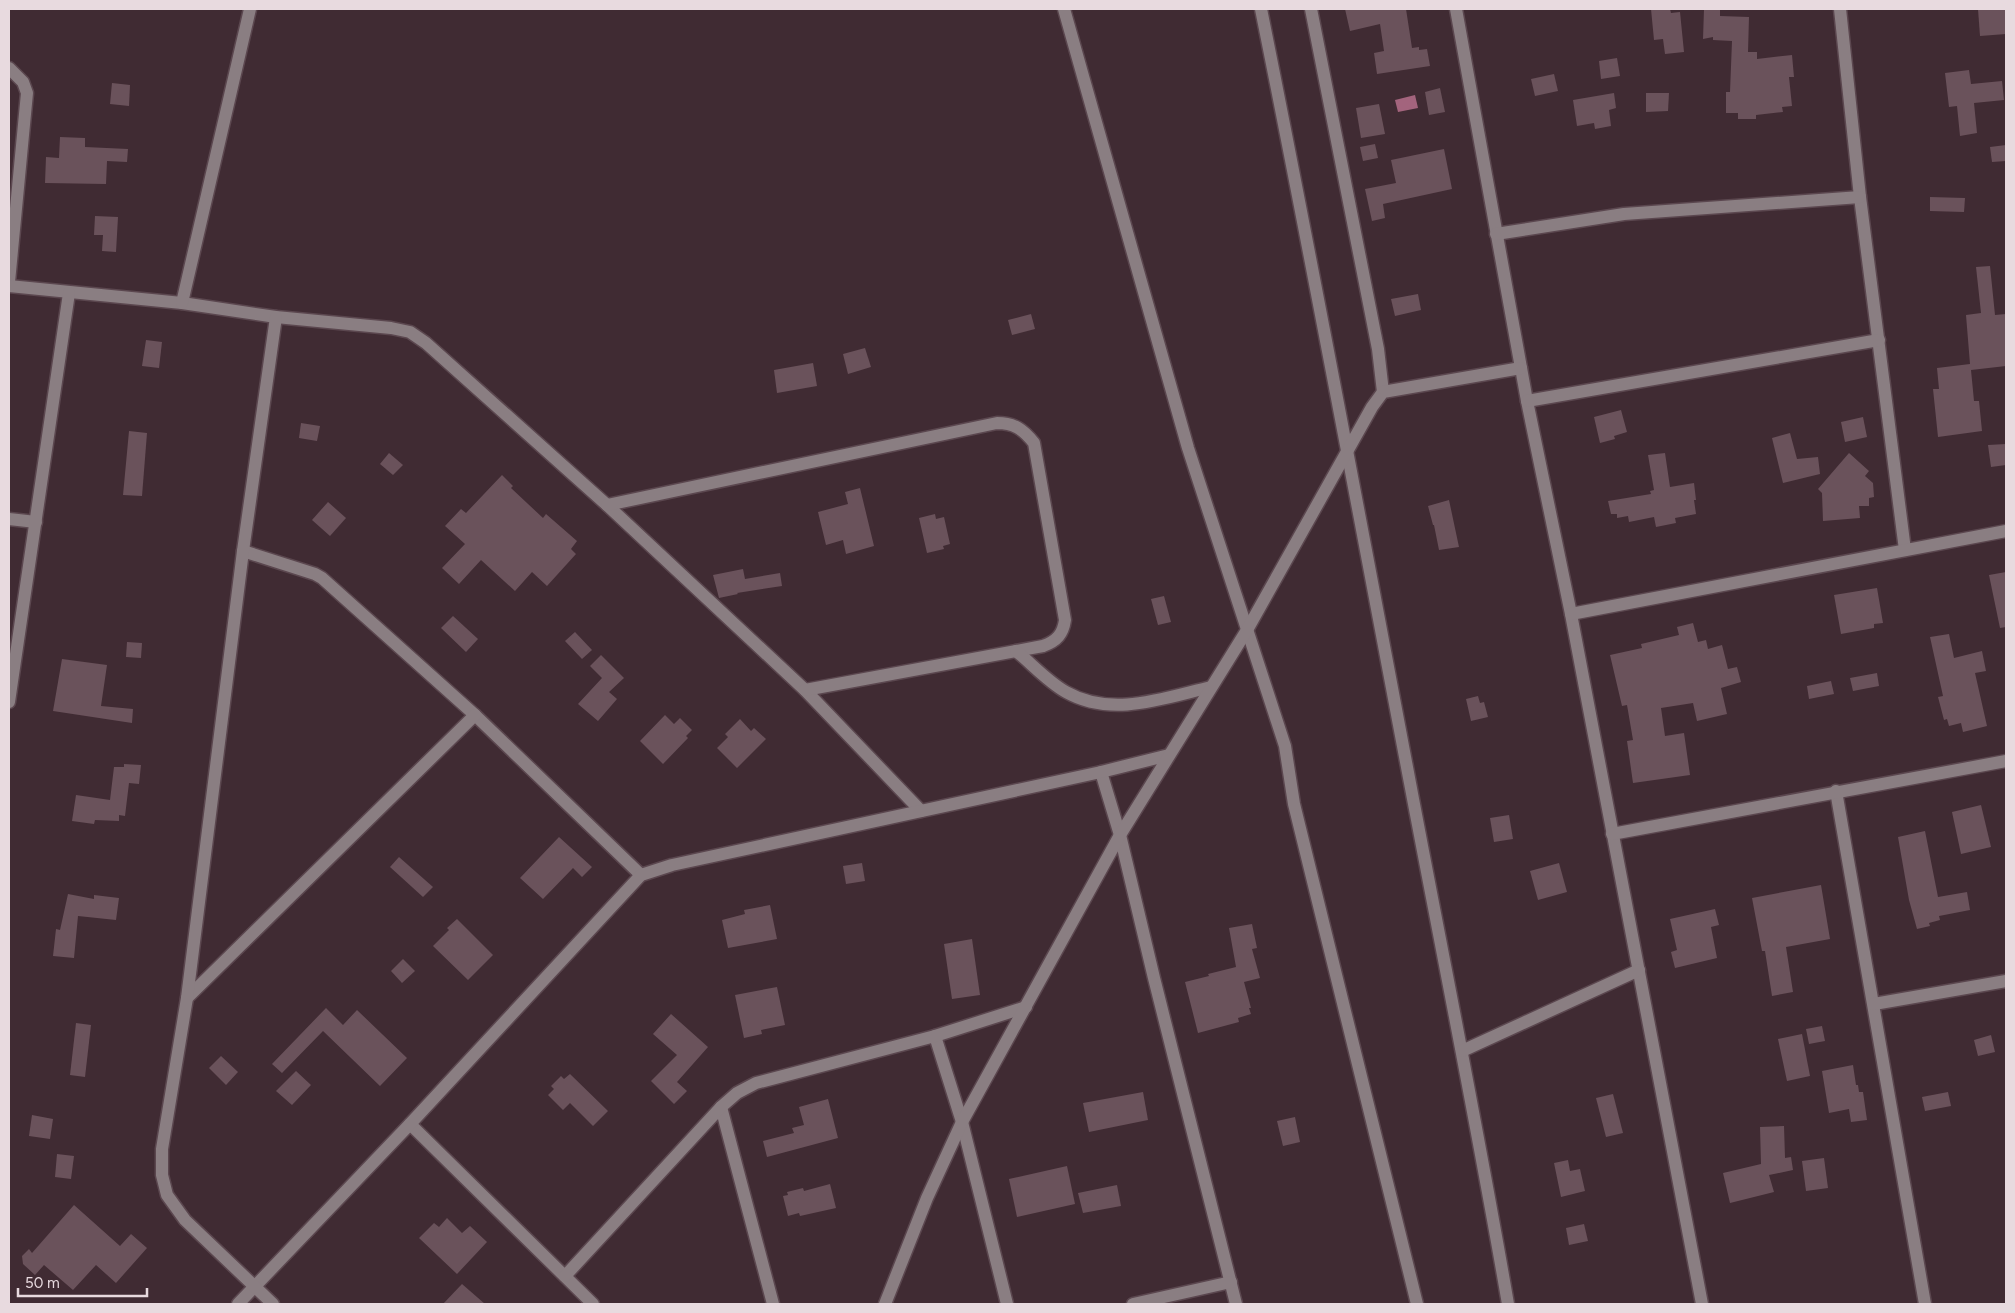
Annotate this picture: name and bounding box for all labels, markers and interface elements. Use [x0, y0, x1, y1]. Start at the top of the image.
scale bar [18, 1266, 146, 1298]
text: 50 m [25, 1274, 60, 1292]

